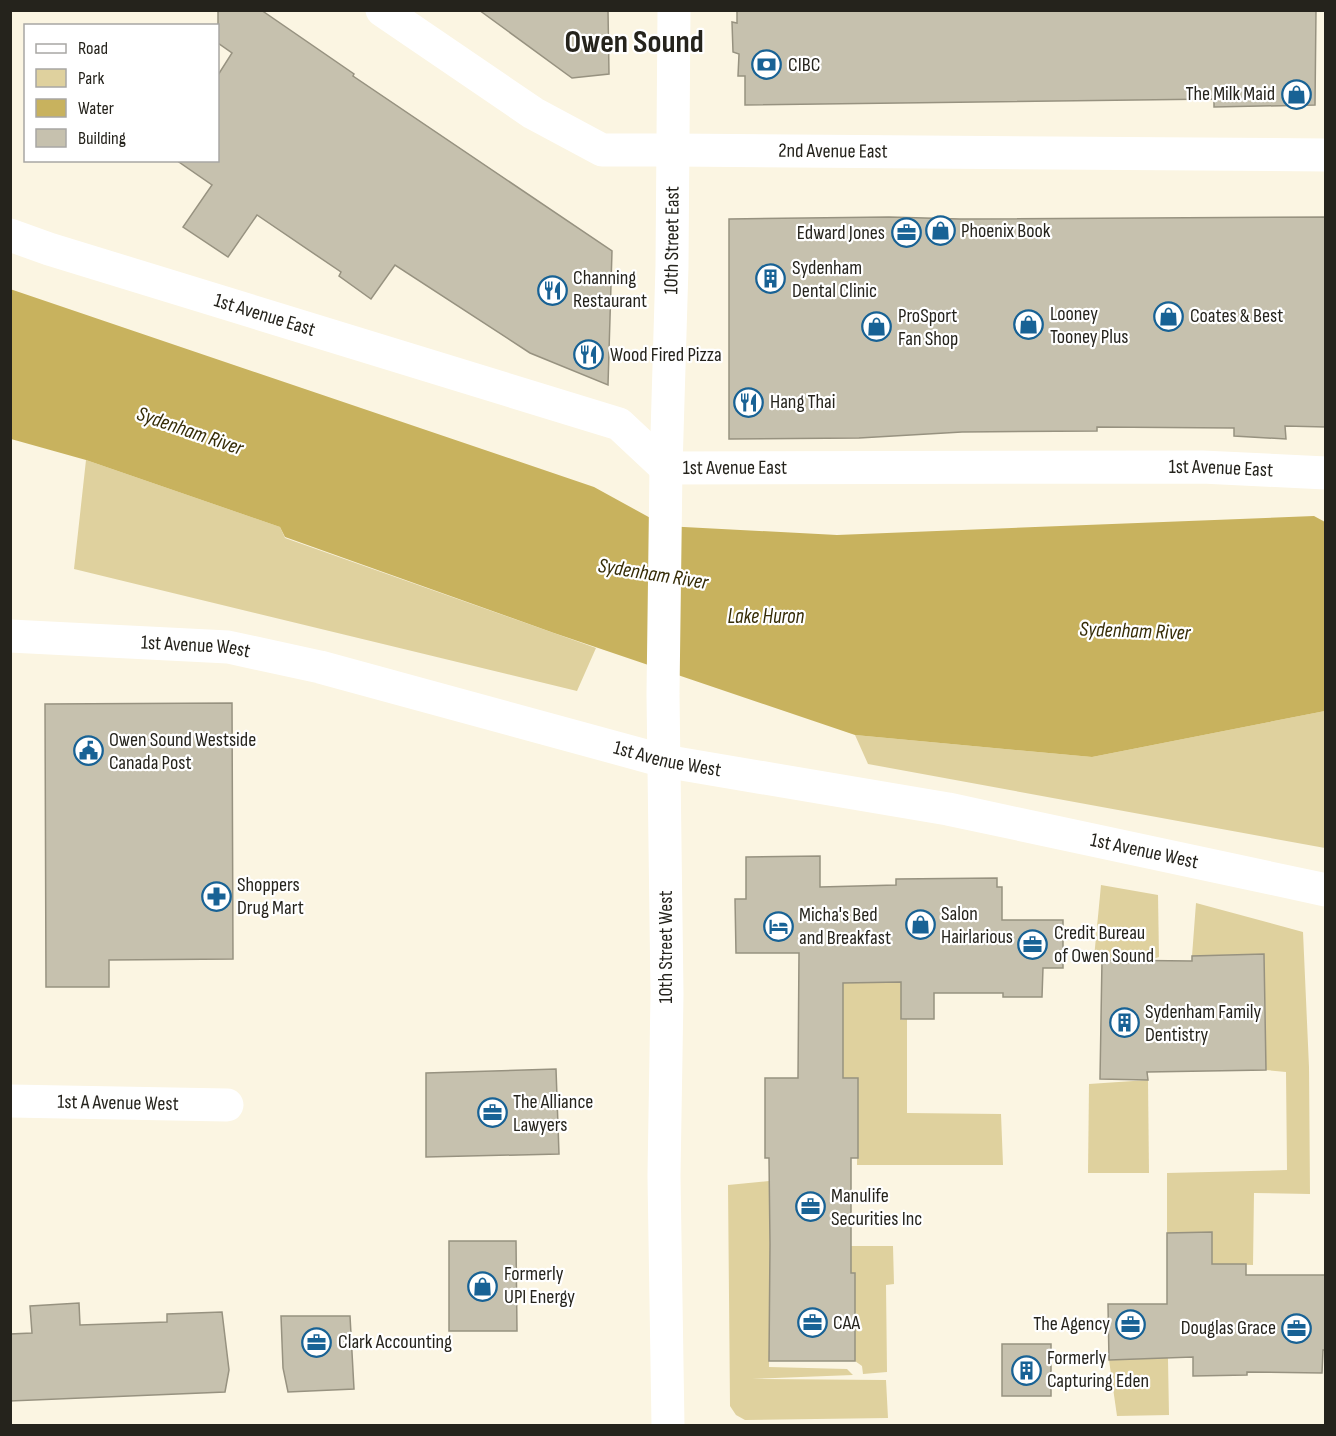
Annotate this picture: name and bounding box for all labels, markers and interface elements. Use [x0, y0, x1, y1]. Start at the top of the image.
district label: Owen Sound [564, 23, 704, 62]
legend [24, 24, 219, 162]
text: Road [78, 38, 108, 59]
bank icon: CIBC [751, 49, 783, 81]
place label: CIBC [788, 53, 820, 77]
text: Park [78, 68, 104, 89]
shop icon: The Milk Maid [1280, 78, 1312, 110]
place label: The Milk Maid [1186, 82, 1275, 106]
text: Water [78, 98, 114, 119]
text: Building [78, 128, 126, 149]
street label: 2nd Avenue East [778, 139, 888, 164]
street label: 10th Street East [659, 186, 685, 295]
shop icon: Phoenix Book [924, 215, 956, 247]
office icon: Edward Jones [890, 217, 922, 249]
place label: Phoenix Book [961, 219, 1051, 243]
place label: Edward Jones [797, 221, 885, 245]
place label: Sydenham Dental Clinic [792, 256, 877, 303]
building icon: Sydenham Dental Clinic [755, 263, 787, 295]
place label: Channing Restaurant [573, 266, 647, 313]
restaurant icon: Channing Restaurant [536, 274, 568, 306]
street label: 1st Avenue East [211, 288, 318, 342]
shop icon: Coates & Best [1153, 300, 1185, 332]
place label: Looney Tooney Plus [1050, 302, 1128, 349]
place label: ProSport Fan Shop [898, 304, 958, 351]
place label: Coates & Best [1190, 304, 1283, 328]
shop icon: Looney Tooney Plus [1013, 309, 1045, 341]
shop icon: ProSport Fan Shop [861, 311, 893, 343]
restaurant icon: Wood Fired Pizza [573, 339, 605, 371]
place label: Wood Fired Pizza [610, 343, 722, 367]
restaurant icon: Hang Thai [733, 386, 765, 418]
place label: Hang Thai [770, 390, 836, 414]
water label: Sydenham River [133, 401, 248, 461]
street label: 1st Avenue East [1169, 455, 1274, 482]
street label: 1st Avenue East [683, 456, 787, 480]
water label: Sydenham River [596, 553, 711, 595]
water label: Lake Huron [728, 604, 805, 629]
water label: Sydenham River [1079, 617, 1192, 645]
street label: 1st Avenue West [140, 631, 253, 664]
place label: Owen Sound Westside Canada Post [109, 728, 256, 775]
public building icon: Owen Sound Westside Canada Post [72, 735, 104, 767]
street label: 1st Avenue West [611, 736, 723, 782]
street label: 1st Avenue West [1088, 828, 1201, 874]
place label: Shoppers Drug Mart [237, 873, 304, 920]
pharmacy icon: Shoppers Drug Mart [200, 880, 232, 912]
street label: 10th Street West [654, 890, 678, 1004]
place label: Salon Hairlarious [941, 902, 1013, 949]
place label: Micha's Bed and Breakfast [799, 903, 891, 950]
shop icon: Salon Hairlarious [904, 909, 936, 941]
hotel icon: Micha's Bed and Breakfast [762, 910, 794, 942]
place label: Credit Bureau of Owen Sound [1054, 921, 1154, 968]
office icon: Credit Bureau of Owen Sound [1017, 928, 1049, 960]
place label: Sydenham Family Dentistry [1145, 1000, 1261, 1047]
building icon: Sydenham Family Dentistry [1108, 1007, 1140, 1039]
street label: 1st A Avenue West [57, 1090, 179, 1116]
place label: The Alliance Lawyers [513, 1090, 593, 1137]
office icon: The Alliance Lawyers [476, 1097, 508, 1129]
place label: Manulife Securities Inc [831, 1184, 922, 1231]
office icon: Manulife Securities Inc [794, 1191, 826, 1223]
place label: Formerly UPI Energy [504, 1262, 575, 1309]
shop icon: Formerly UPI Energy [467, 1270, 499, 1302]
office icon: CAA [796, 1307, 828, 1339]
office icon: The Agency [1115, 1308, 1147, 1340]
place label: CAA [833, 1311, 861, 1335]
place label: The Agency [1033, 1312, 1110, 1336]
office icon: Douglas Grace [1281, 1312, 1313, 1344]
place label: Douglas Grace [1181, 1316, 1276, 1340]
office icon: Clark Accounting [301, 1326, 333, 1358]
place label: Clark Accounting [338, 1330, 452, 1354]
place label: Formerly Capturing Eden [1047, 1346, 1149, 1393]
building icon: Formerly Capturing Eden [1010, 1354, 1042, 1386]

